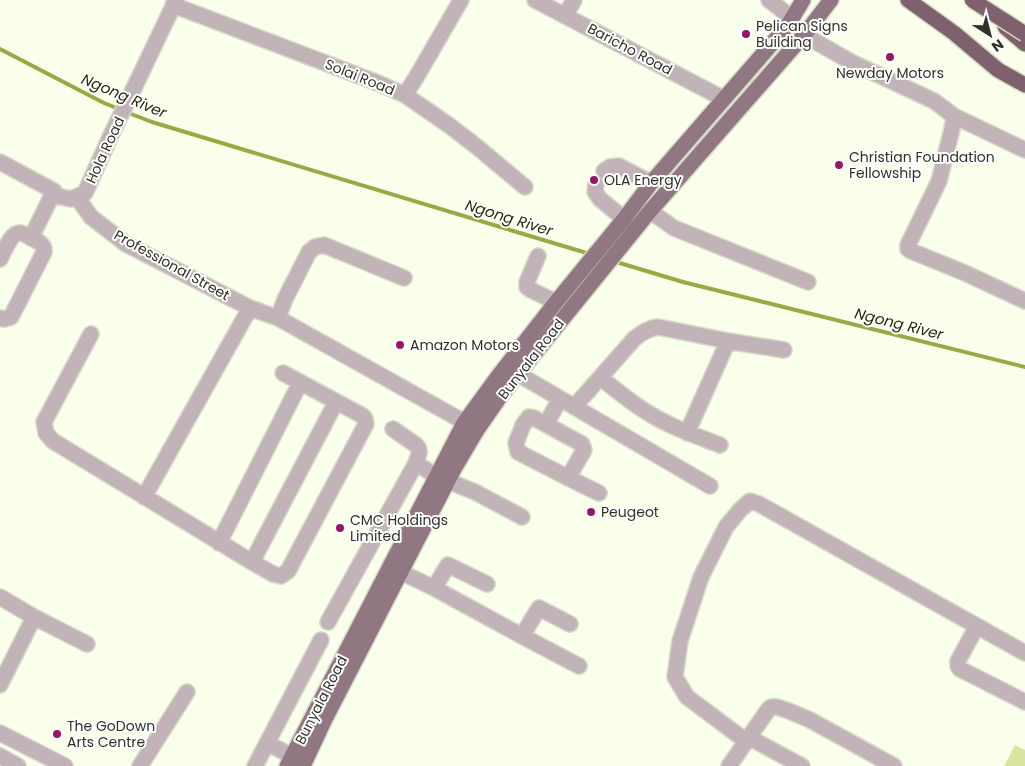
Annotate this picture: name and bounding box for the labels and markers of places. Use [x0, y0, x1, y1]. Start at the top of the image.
place label: Pelican Signs Building [756, 16, 848, 52]
marker: Pelican Signs Building [740, 28, 752, 40]
marker: Newday Motors [884, 51, 896, 63]
place label: Newday Motors [836, 63, 944, 83]
place label: Christian Foundation Fellowship [849, 147, 995, 183]
marker: Christian Foundation Fellowship [833, 159, 845, 171]
place label: OLA Energy [604, 170, 682, 190]
marker: OLA Energy [588, 174, 600, 186]
place label: Amazon Motors [410, 335, 519, 355]
marker: Amazon Motors [394, 339, 406, 351]
place label: Peugeot [601, 502, 659, 522]
marker: Peugeot [585, 506, 597, 518]
place label: CMC Holdings Limited [350, 510, 448, 546]
marker: CMC Holdings Limited [334, 522, 346, 534]
place label: The GoDown Arts Centre [67, 716, 155, 752]
marker: The GoDown Arts Centre [51, 728, 63, 740]

